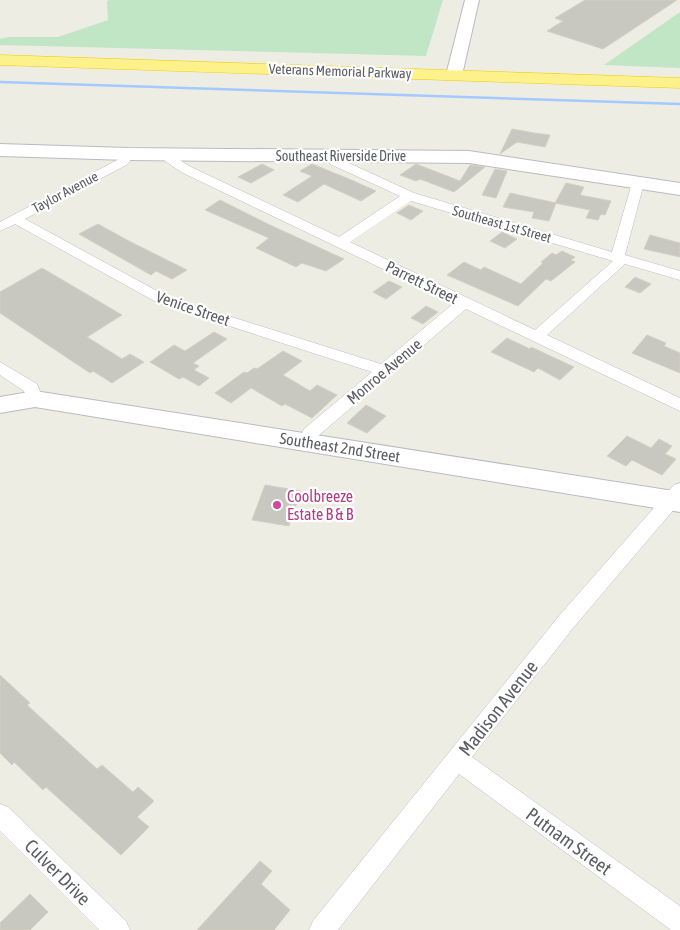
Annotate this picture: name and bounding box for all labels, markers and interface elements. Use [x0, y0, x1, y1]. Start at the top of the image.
street label: Veterans Memorial Parkway [268, 61, 412, 81]
street label: Southeast Riverside Drive [276, 148, 406, 164]
street label: Taylor Avenue [29, 168, 101, 216]
street label: Southeast 1st Street [451, 202, 553, 246]
street label: Parrett Street [383, 257, 461, 307]
street label: Venice Street [154, 287, 232, 329]
street label: Monroe Avenue [343, 335, 425, 407]
street label: Southeast 2nd Street [279, 429, 402, 465]
place label: Coolbreeze Estate B & B [287, 487, 354, 523]
marker: Coolbreeze Estate B & B [271, 499, 283, 511]
street label: Madison Avenue [454, 656, 542, 760]
street label: Putnam Street [522, 803, 616, 879]
street label: Culver Drive [21, 835, 95, 909]

